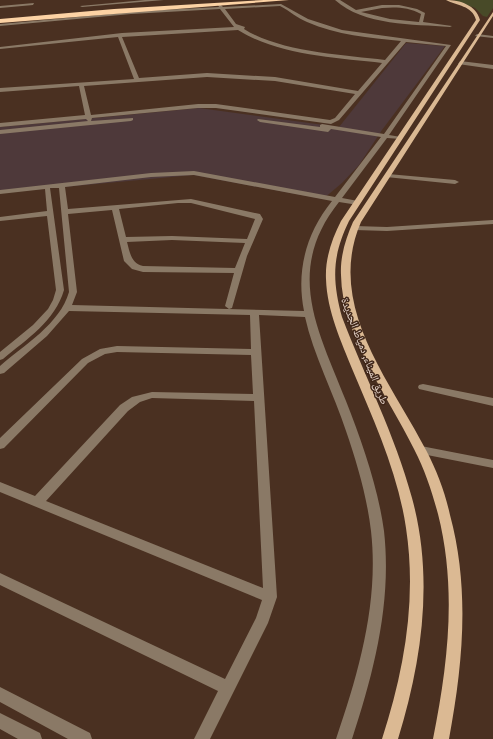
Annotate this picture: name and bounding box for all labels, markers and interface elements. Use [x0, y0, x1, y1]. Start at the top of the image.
street label: طريق الميناء, دمياط الجديدة [338, 296, 392, 406]

